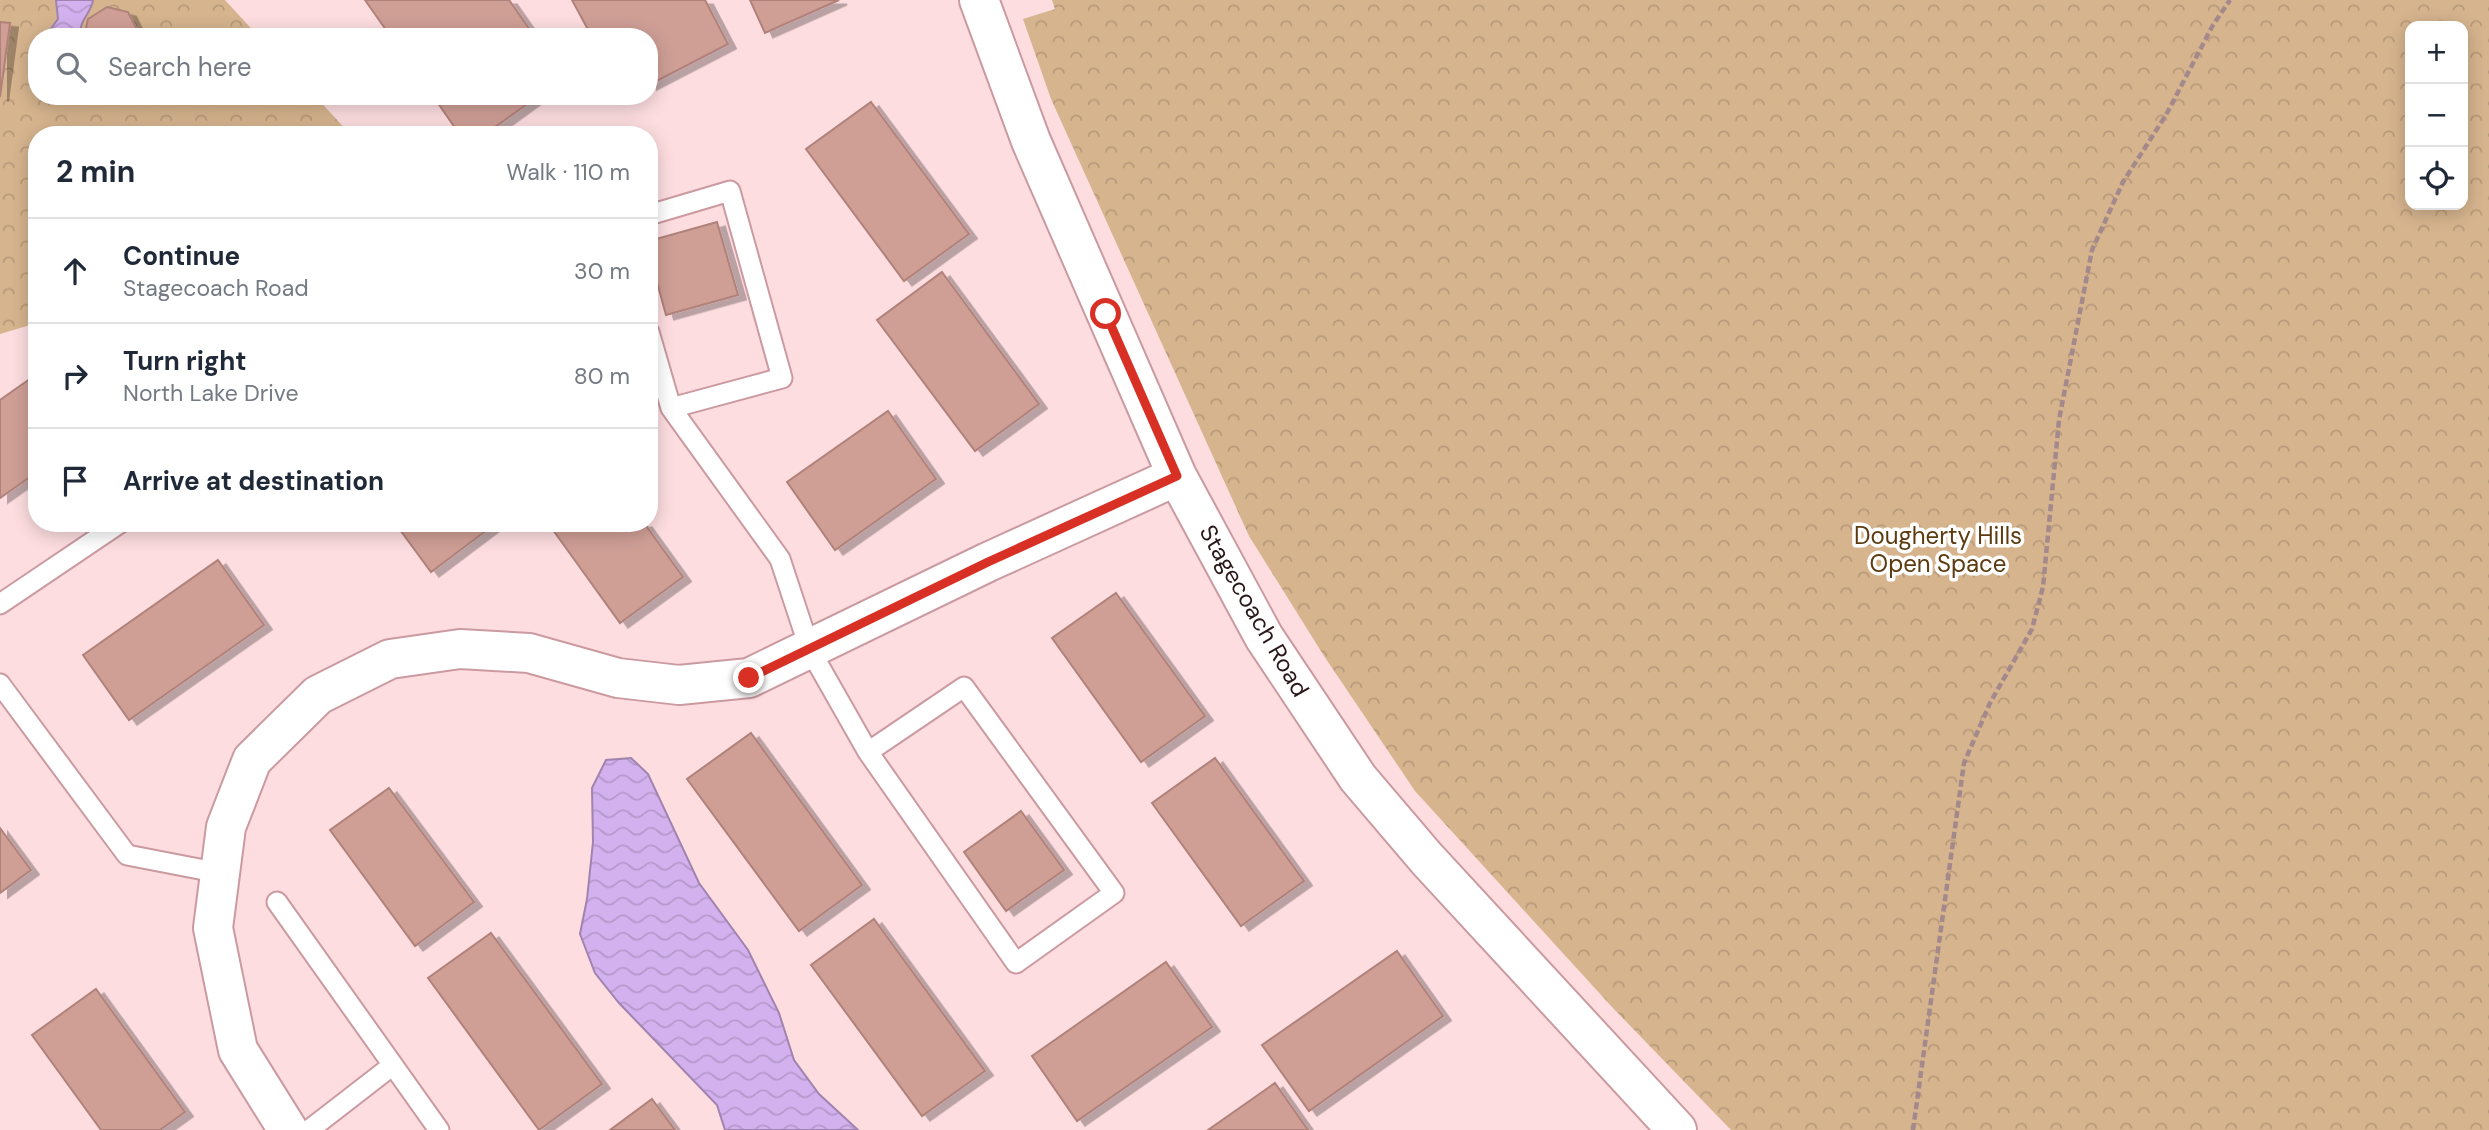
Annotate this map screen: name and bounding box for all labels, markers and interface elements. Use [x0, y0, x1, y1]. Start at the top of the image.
map controls [2405, 21, 2468, 210]
button: + [2405, 21, 2468, 84]
search box [28, 28, 658, 105]
icon: search [52, 48, 90, 86]
text: Search here [108, 50, 251, 84]
button: − [2405, 84, 2468, 147]
button: locate [2405, 147, 2468, 210]
text: 2 min [56, 152, 135, 191]
text: Walk · 110 m [506, 157, 630, 187]
text: Continue [123, 239, 240, 273]
icon: ahead [56, 252, 94, 290]
text: 30 m [574, 256, 630, 286]
text: Stagecoach Road [123, 273, 309, 303]
route start [1090, 298, 1121, 329]
text: Turn right [123, 344, 247, 378]
icon: right [56, 357, 94, 395]
text: 80 m [574, 361, 630, 391]
text: North Lake Drive [123, 378, 298, 408]
icon: arrive [56, 462, 94, 500]
text: Arrive at destination [123, 464, 384, 498]
street label: Stagecoach Road [1193, 519, 1316, 702]
park label: Dougherty Hills Open Space [1854, 520, 2022, 579]
route end [733, 662, 764, 693]

